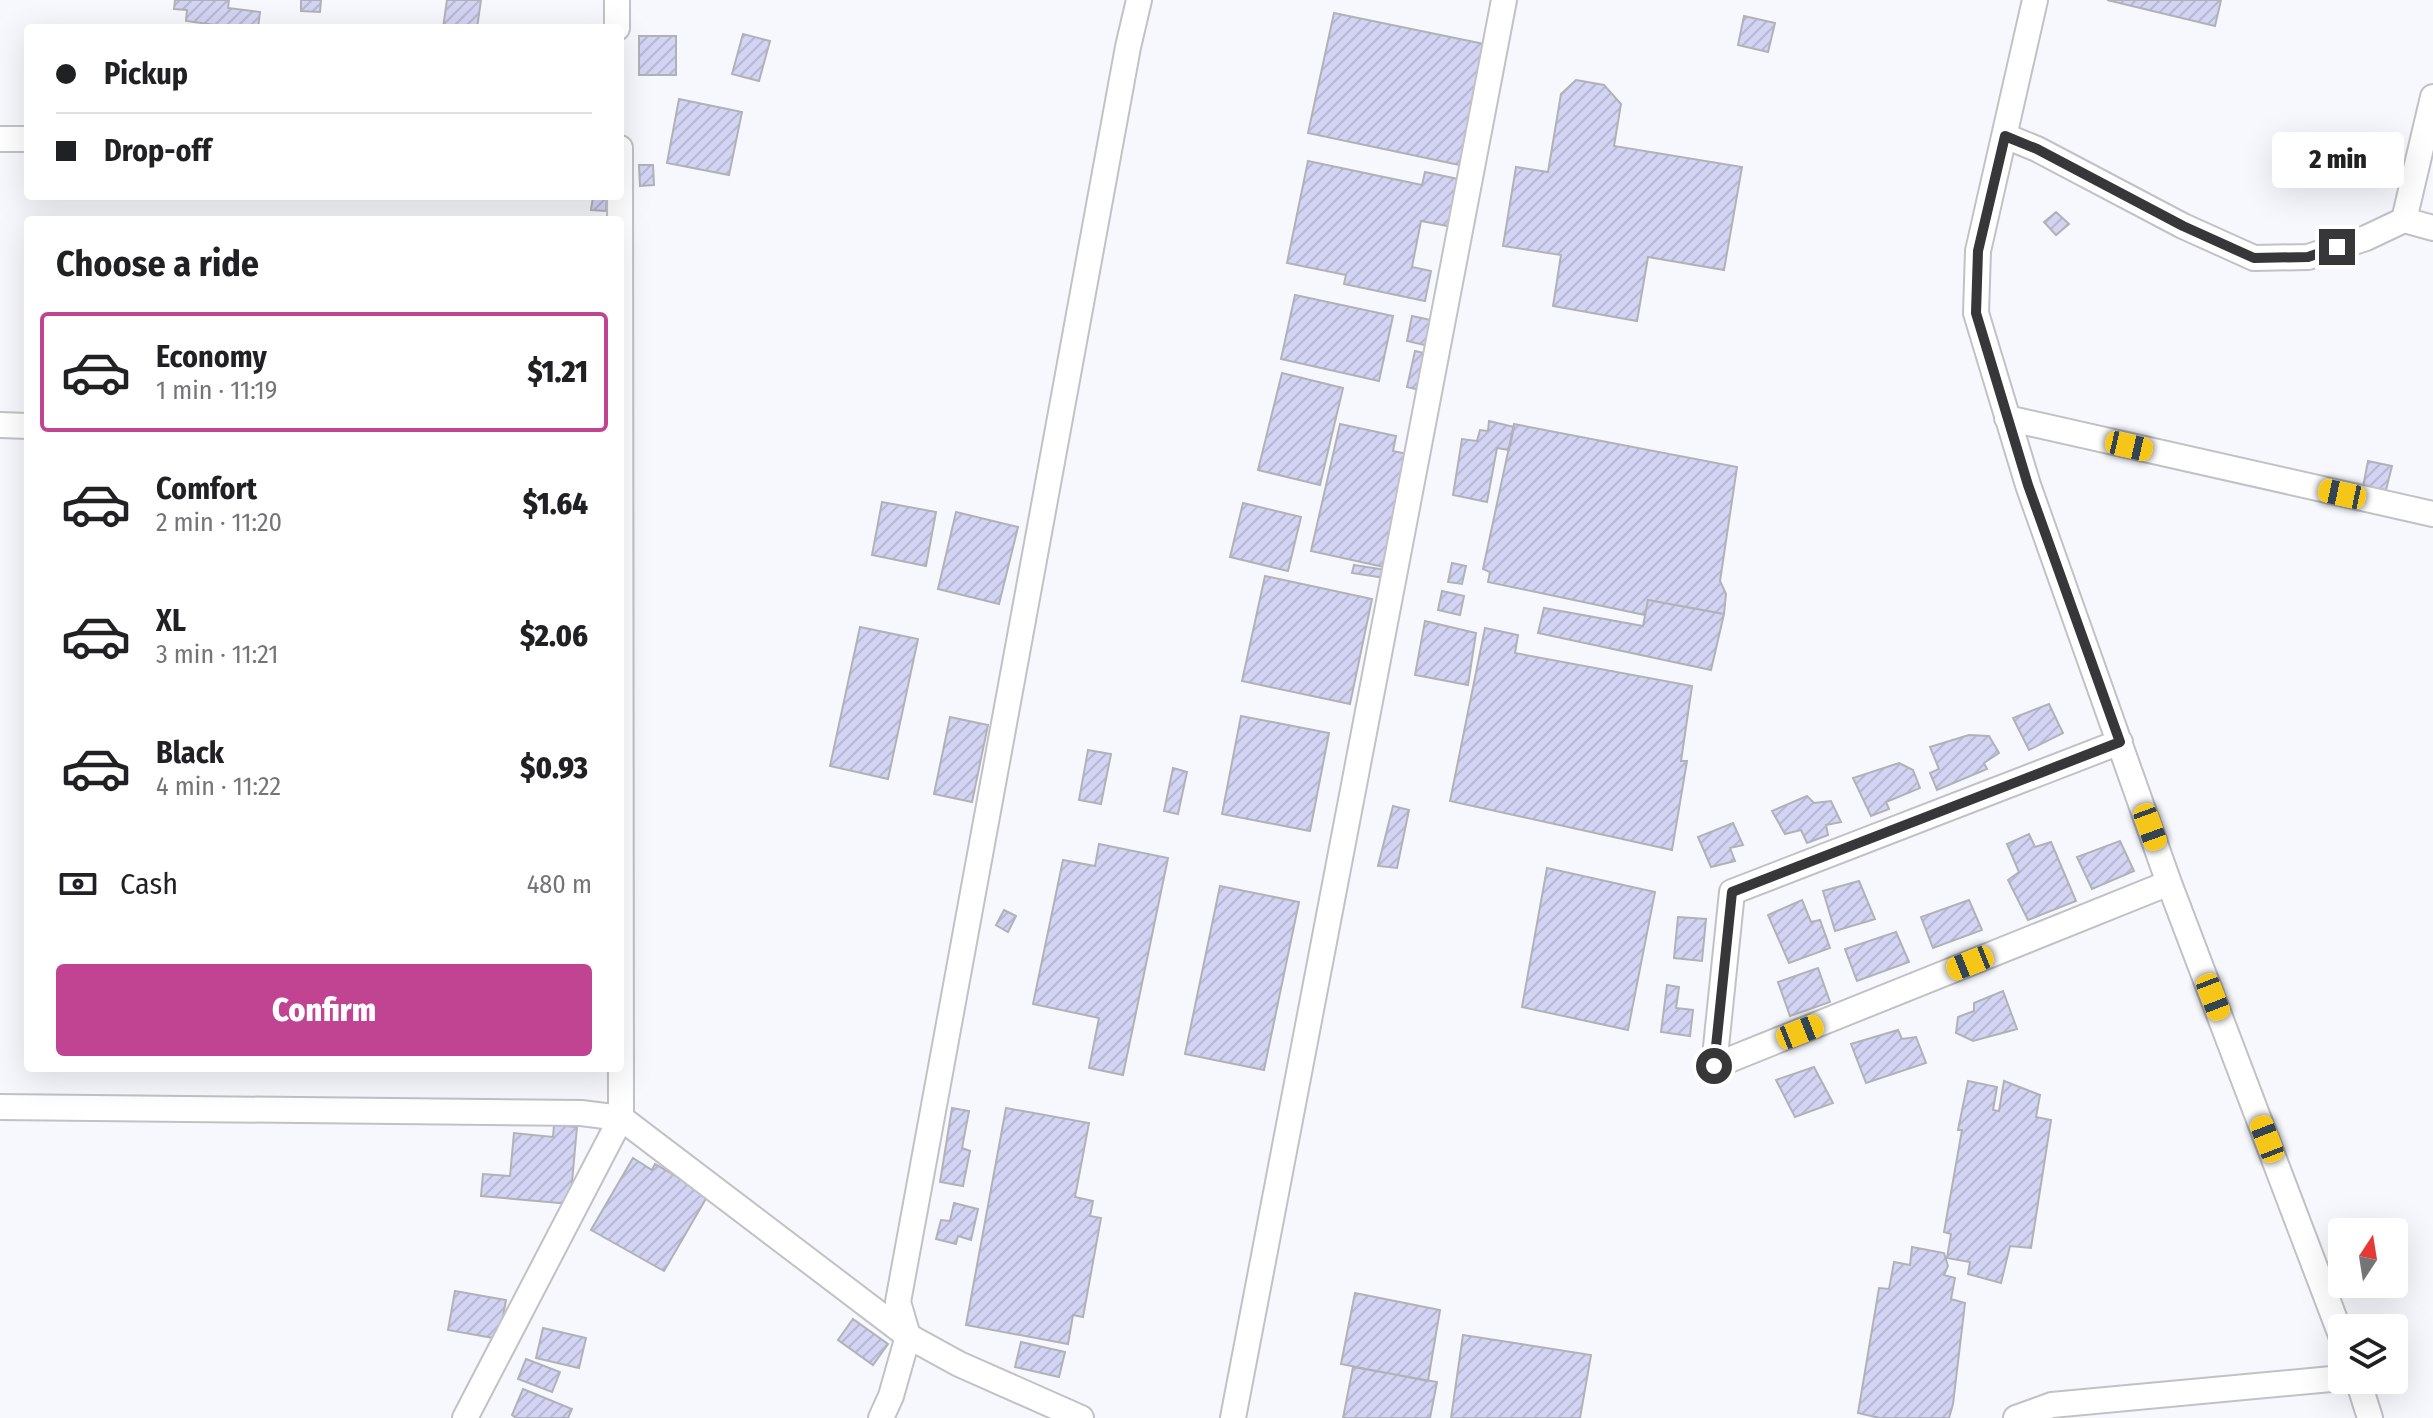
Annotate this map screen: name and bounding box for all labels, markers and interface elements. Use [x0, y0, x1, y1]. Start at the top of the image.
text: Pickup [104, 56, 188, 92]
callout: 2 min [2271, 131, 2403, 187]
text: Drop-off [104, 133, 211, 169]
text: 2 min [2309, 144, 2367, 175]
route end [2319, 229, 2355, 265]
text: Choose a ride [56, 242, 259, 286]
icon: car [60, 336, 132, 408]
text: Economy [156, 339, 267, 375]
text: $1.21 [527, 354, 588, 390]
text: 1 min · 11:19 [156, 375, 277, 406]
car [2103, 429, 2155, 463]
icon: car [60, 468, 132, 540]
text: Comfort [156, 471, 257, 507]
car [2316, 477, 2368, 511]
text: $1.64 [523, 486, 588, 522]
text: 2 min · 11:20 [156, 507, 282, 538]
icon: car [60, 600, 132, 672]
text: XL [156, 603, 186, 639]
text: $2.06 [520, 618, 588, 654]
text: 3 min · 11:21 [156, 639, 278, 670]
icon: car [60, 732, 132, 804]
text: Black [156, 735, 224, 771]
text: $0.93 [520, 750, 588, 786]
text: 4 min · 11:22 [156, 771, 281, 802]
car [2131, 800, 2169, 854]
icon: cash [56, 862, 100, 906]
text: Cash [120, 866, 178, 902]
text: 480 m [527, 869, 592, 900]
car [1943, 943, 1997, 983]
button: Confirm [56, 964, 592, 1056]
car [2193, 970, 2233, 1024]
car [1773, 1012, 1827, 1052]
route start [1696, 1048, 1732, 1084]
car [2247, 1112, 2287, 1166]
north arrow [2328, 1218, 2408, 1298]
map controls [2328, 1218, 2408, 1394]
button: layers [2328, 1314, 2408, 1394]

